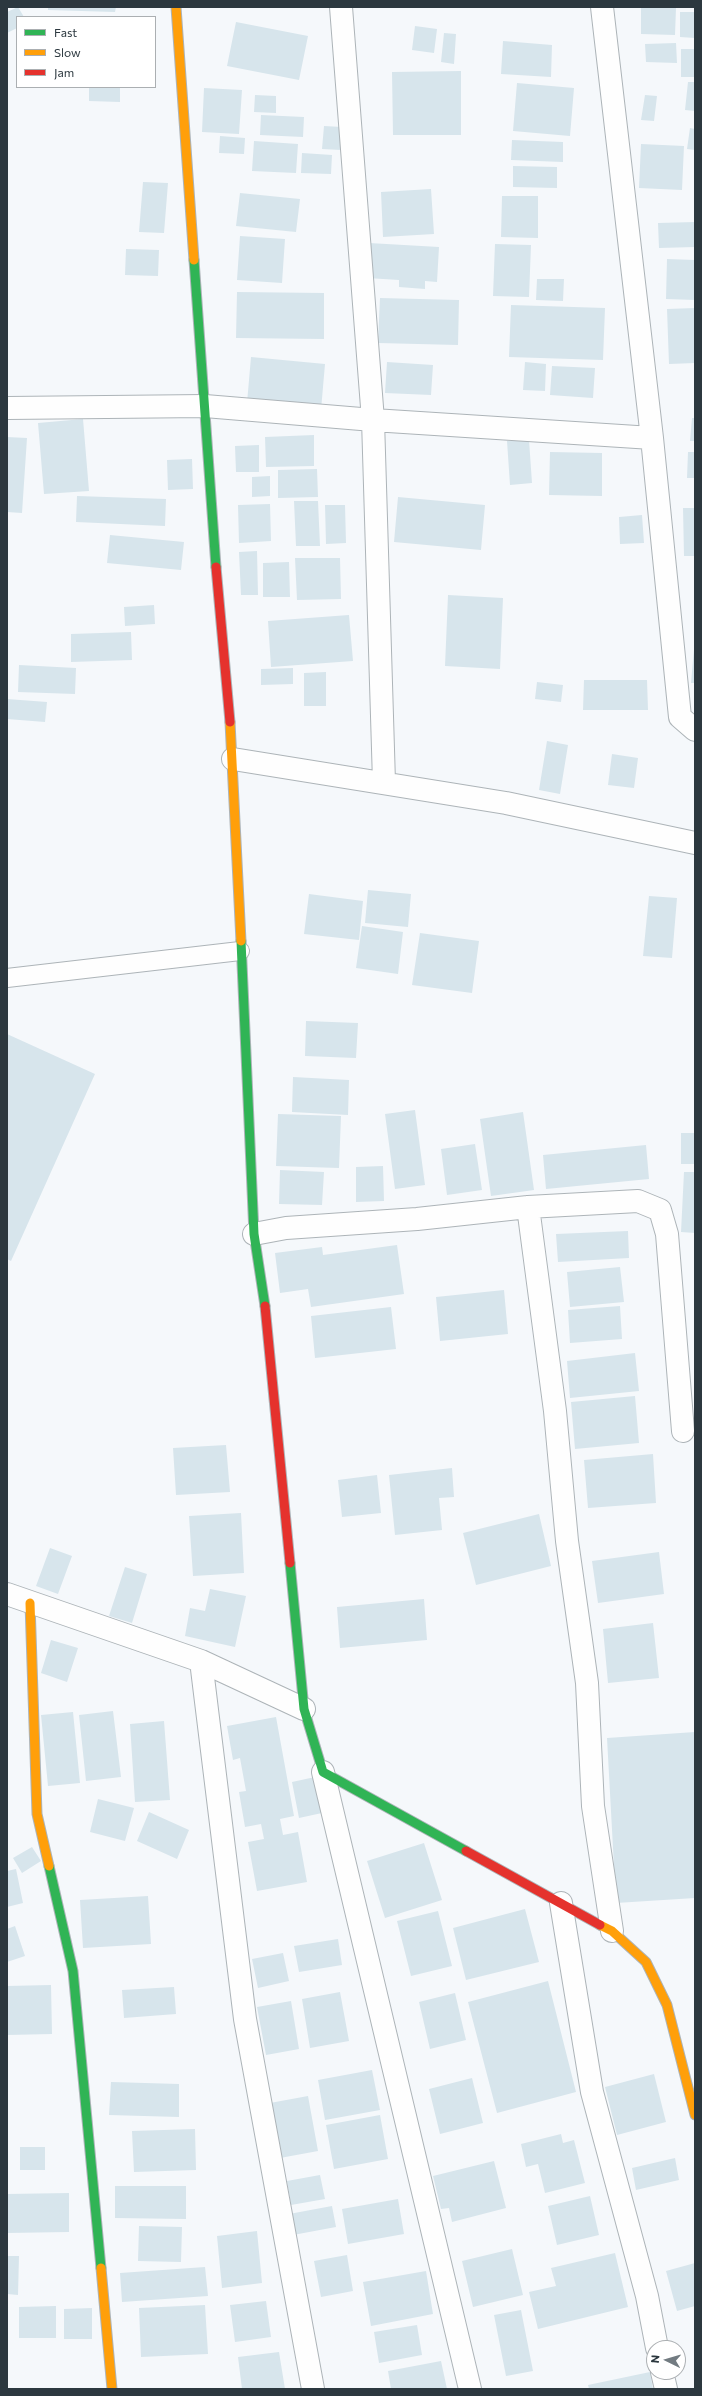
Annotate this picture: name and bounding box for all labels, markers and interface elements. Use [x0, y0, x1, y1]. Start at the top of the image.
legend [16, 16, 156, 88]
text: Fast [54, 25, 77, 39]
text: Slow [54, 45, 81, 59]
text: Jam [54, 65, 74, 79]
north arrow [646, 2340, 686, 2380]
text: N [648, 2354, 661, 2364]

